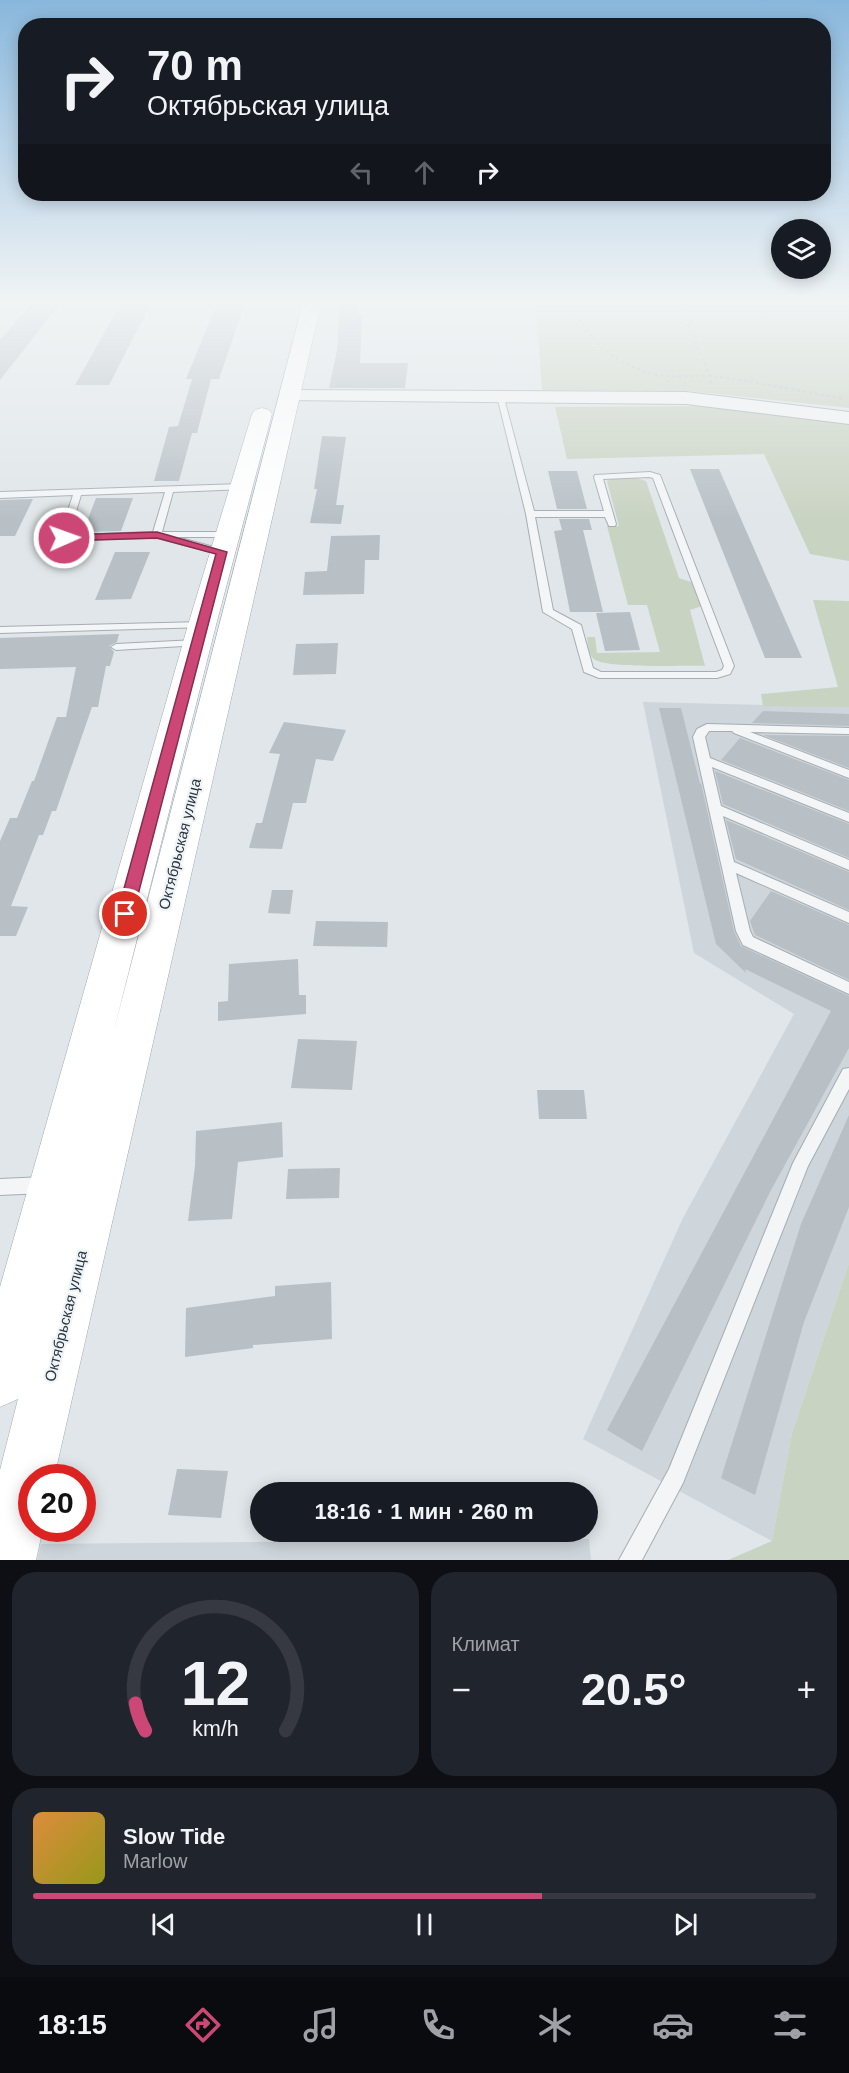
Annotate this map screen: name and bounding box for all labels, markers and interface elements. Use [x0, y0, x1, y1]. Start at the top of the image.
icon: right [48, 42, 126, 120]
text: 70 m [147, 42, 243, 89]
text: Октябрьская улица [147, 91, 389, 121]
icon: left [345, 156, 378, 189]
icon: ahead [408, 156, 441, 189]
icon: right [471, 156, 504, 189]
map controls [771, 219, 831, 279]
button: layers [771, 219, 831, 279]
position arrow [32, 506, 96, 570]
street label: Октябрьская улица [155, 776, 204, 911]
pin [99, 888, 150, 939]
icon: arrive [108, 897, 141, 930]
street label: Октябрьская улица [41, 1248, 90, 1383]
speed limit sign: 20 [18, 1464, 96, 1542]
text: 18:16 · 1 мин · 260 m [314, 1499, 534, 1524]
text: Климат [452, 1633, 520, 1655]
text: 12 [181, 1649, 250, 1718]
text: 20.5° [581, 1664, 687, 1715]
text: − [452, 1671, 471, 1708]
text: + [797, 1671, 816, 1708]
text: km/h [192, 1717, 238, 1741]
text: Slow Tide [123, 1824, 225, 1849]
text: Marlow [123, 1850, 187, 1872]
icon: previous [147, 1908, 180, 1941]
icon: pause [408, 1908, 441, 1941]
icon: next [669, 1908, 702, 1941]
icon: directions [182, 2004, 224, 2046]
icon: music [300, 2004, 342, 2046]
icon: phone [417, 2004, 459, 2046]
icon: climate [534, 2004, 576, 2046]
icon: car [652, 2004, 694, 2046]
icon: filters [769, 2004, 811, 2046]
text: 18:15 [38, 2010, 107, 2040]

